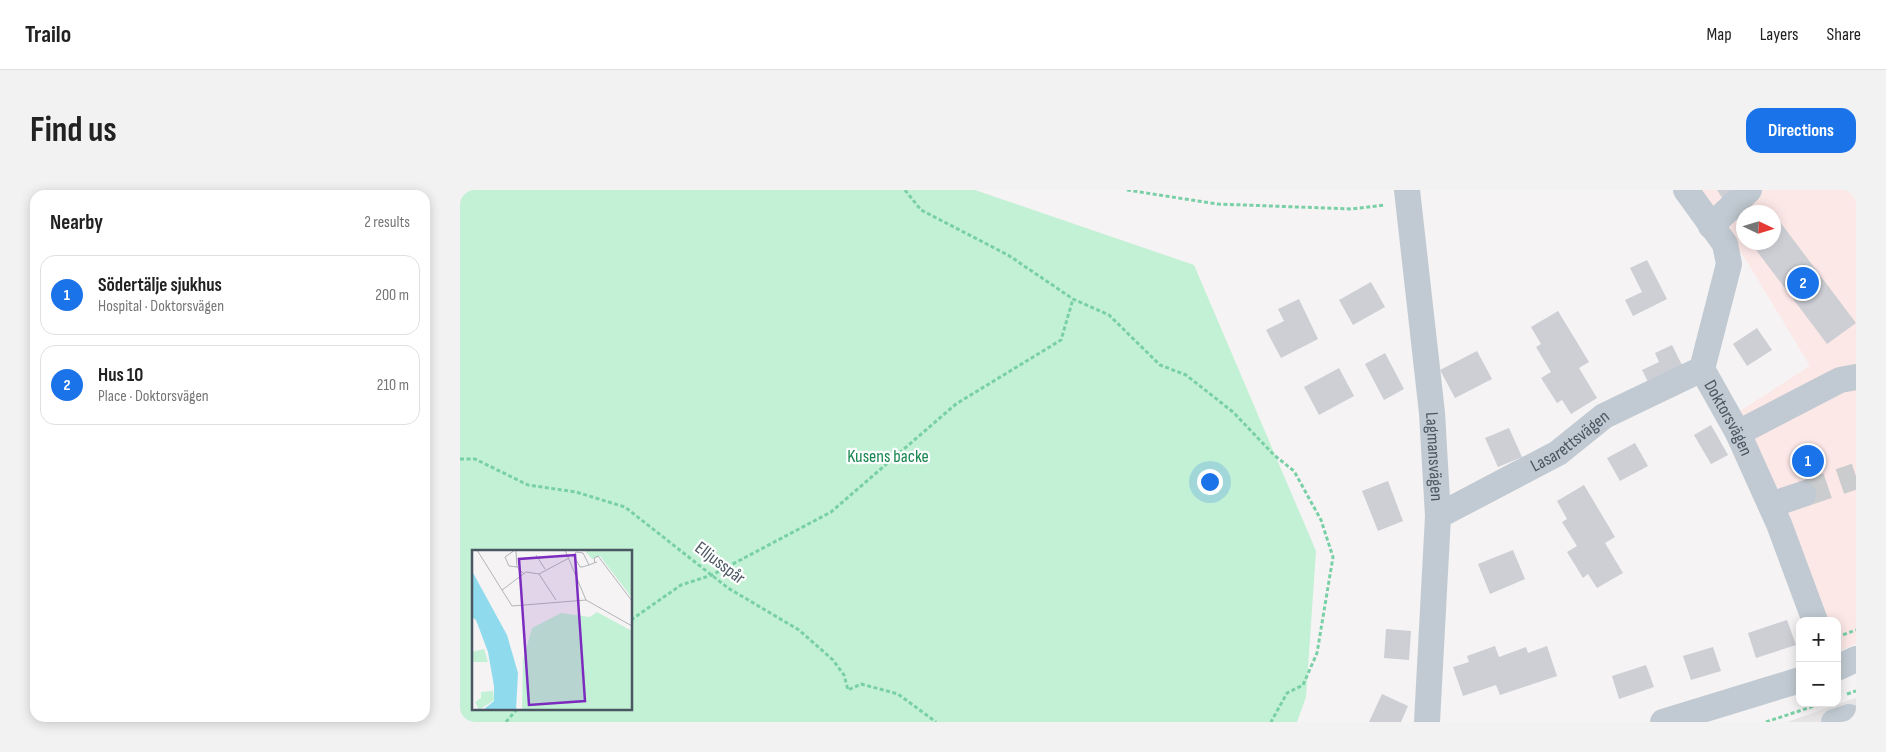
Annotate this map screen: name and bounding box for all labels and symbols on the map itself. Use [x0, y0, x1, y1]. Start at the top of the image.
north arrow [1736, 205, 1781, 250]
pin: 2 [1787, 264, 1819, 302]
street label: Doktorsvägen [1700, 376, 1757, 459]
street label: Lasarettsvägen [1527, 406, 1613, 476]
street label: Lagmansvägen [1421, 411, 1448, 502]
pin: 1 [1792, 442, 1824, 480]
park label: Kusens backe [847, 446, 929, 467]
your location [1197, 469, 1223, 495]
street label: Elljusspår [691, 537, 749, 589]
inset map [472, 550, 632, 710]

